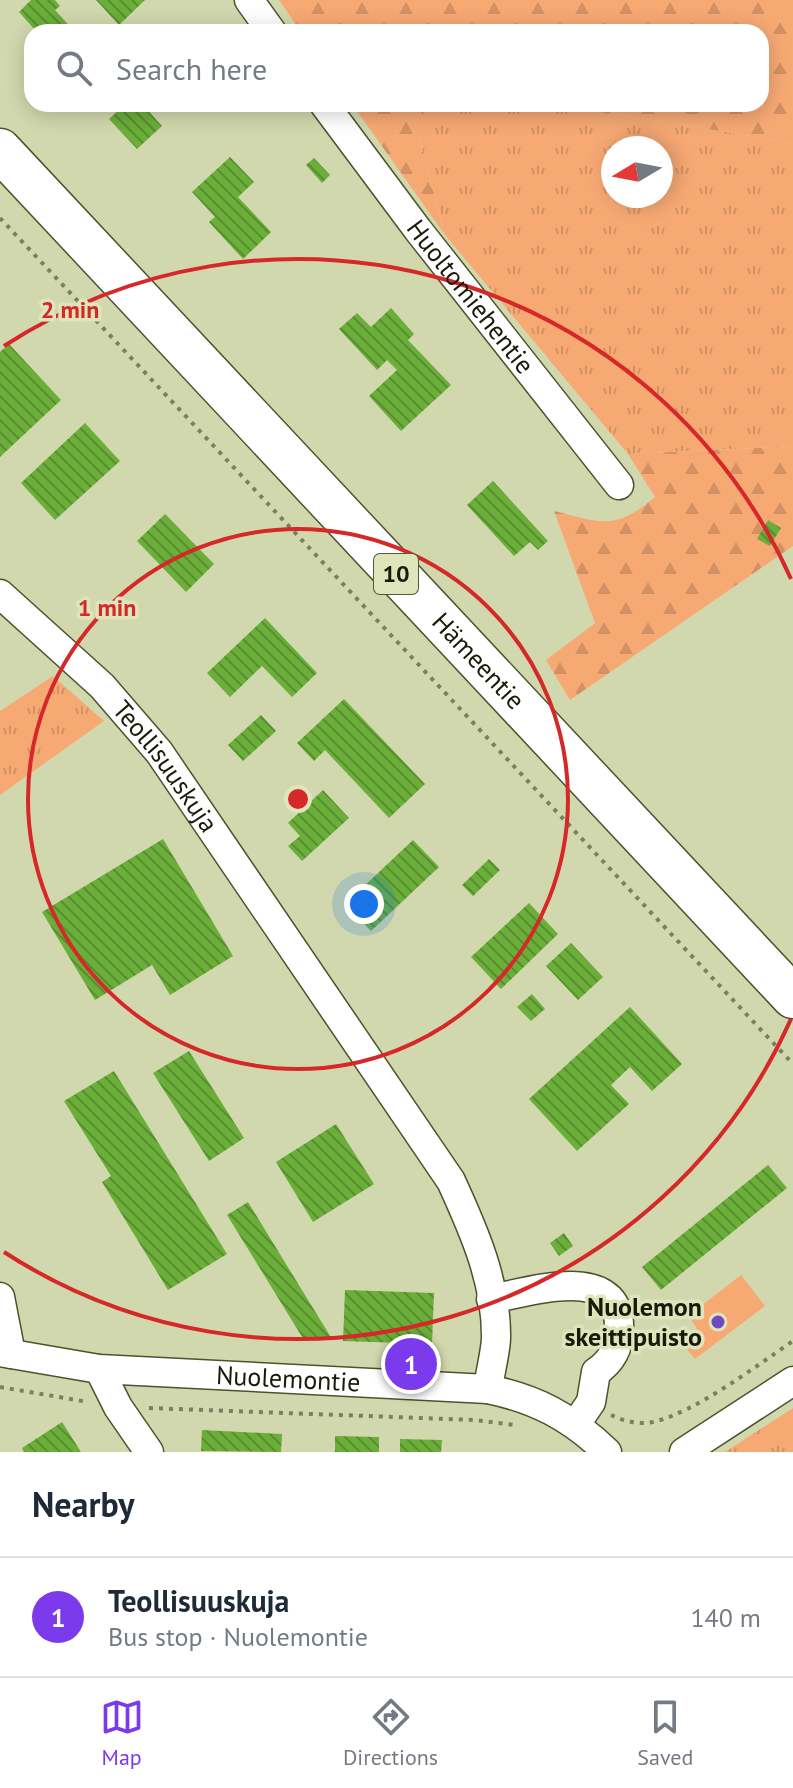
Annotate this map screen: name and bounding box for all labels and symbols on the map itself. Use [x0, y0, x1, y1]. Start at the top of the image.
north arrow [601, 136, 673, 208]
street label: Huoltomiehentie [400, 213, 542, 380]
text: 2 min [41, 294, 99, 325]
road number: 10 [374, 554, 418, 594]
text: 1 min [78, 592, 136, 623]
street label: Hämeentie [425, 605, 532, 716]
street label: Teollisuuskuja [106, 693, 226, 838]
centre of rings [284, 785, 312, 813]
your location [344, 884, 384, 924]
place label: Nuolemon skeittipuisto [565, 1290, 702, 1353]
marker: Nuolemon skeittipuisto [709, 1313, 727, 1331]
pin: 1 [385, 1334, 437, 1394]
street label: Nuolemontie [215, 1358, 361, 1398]

